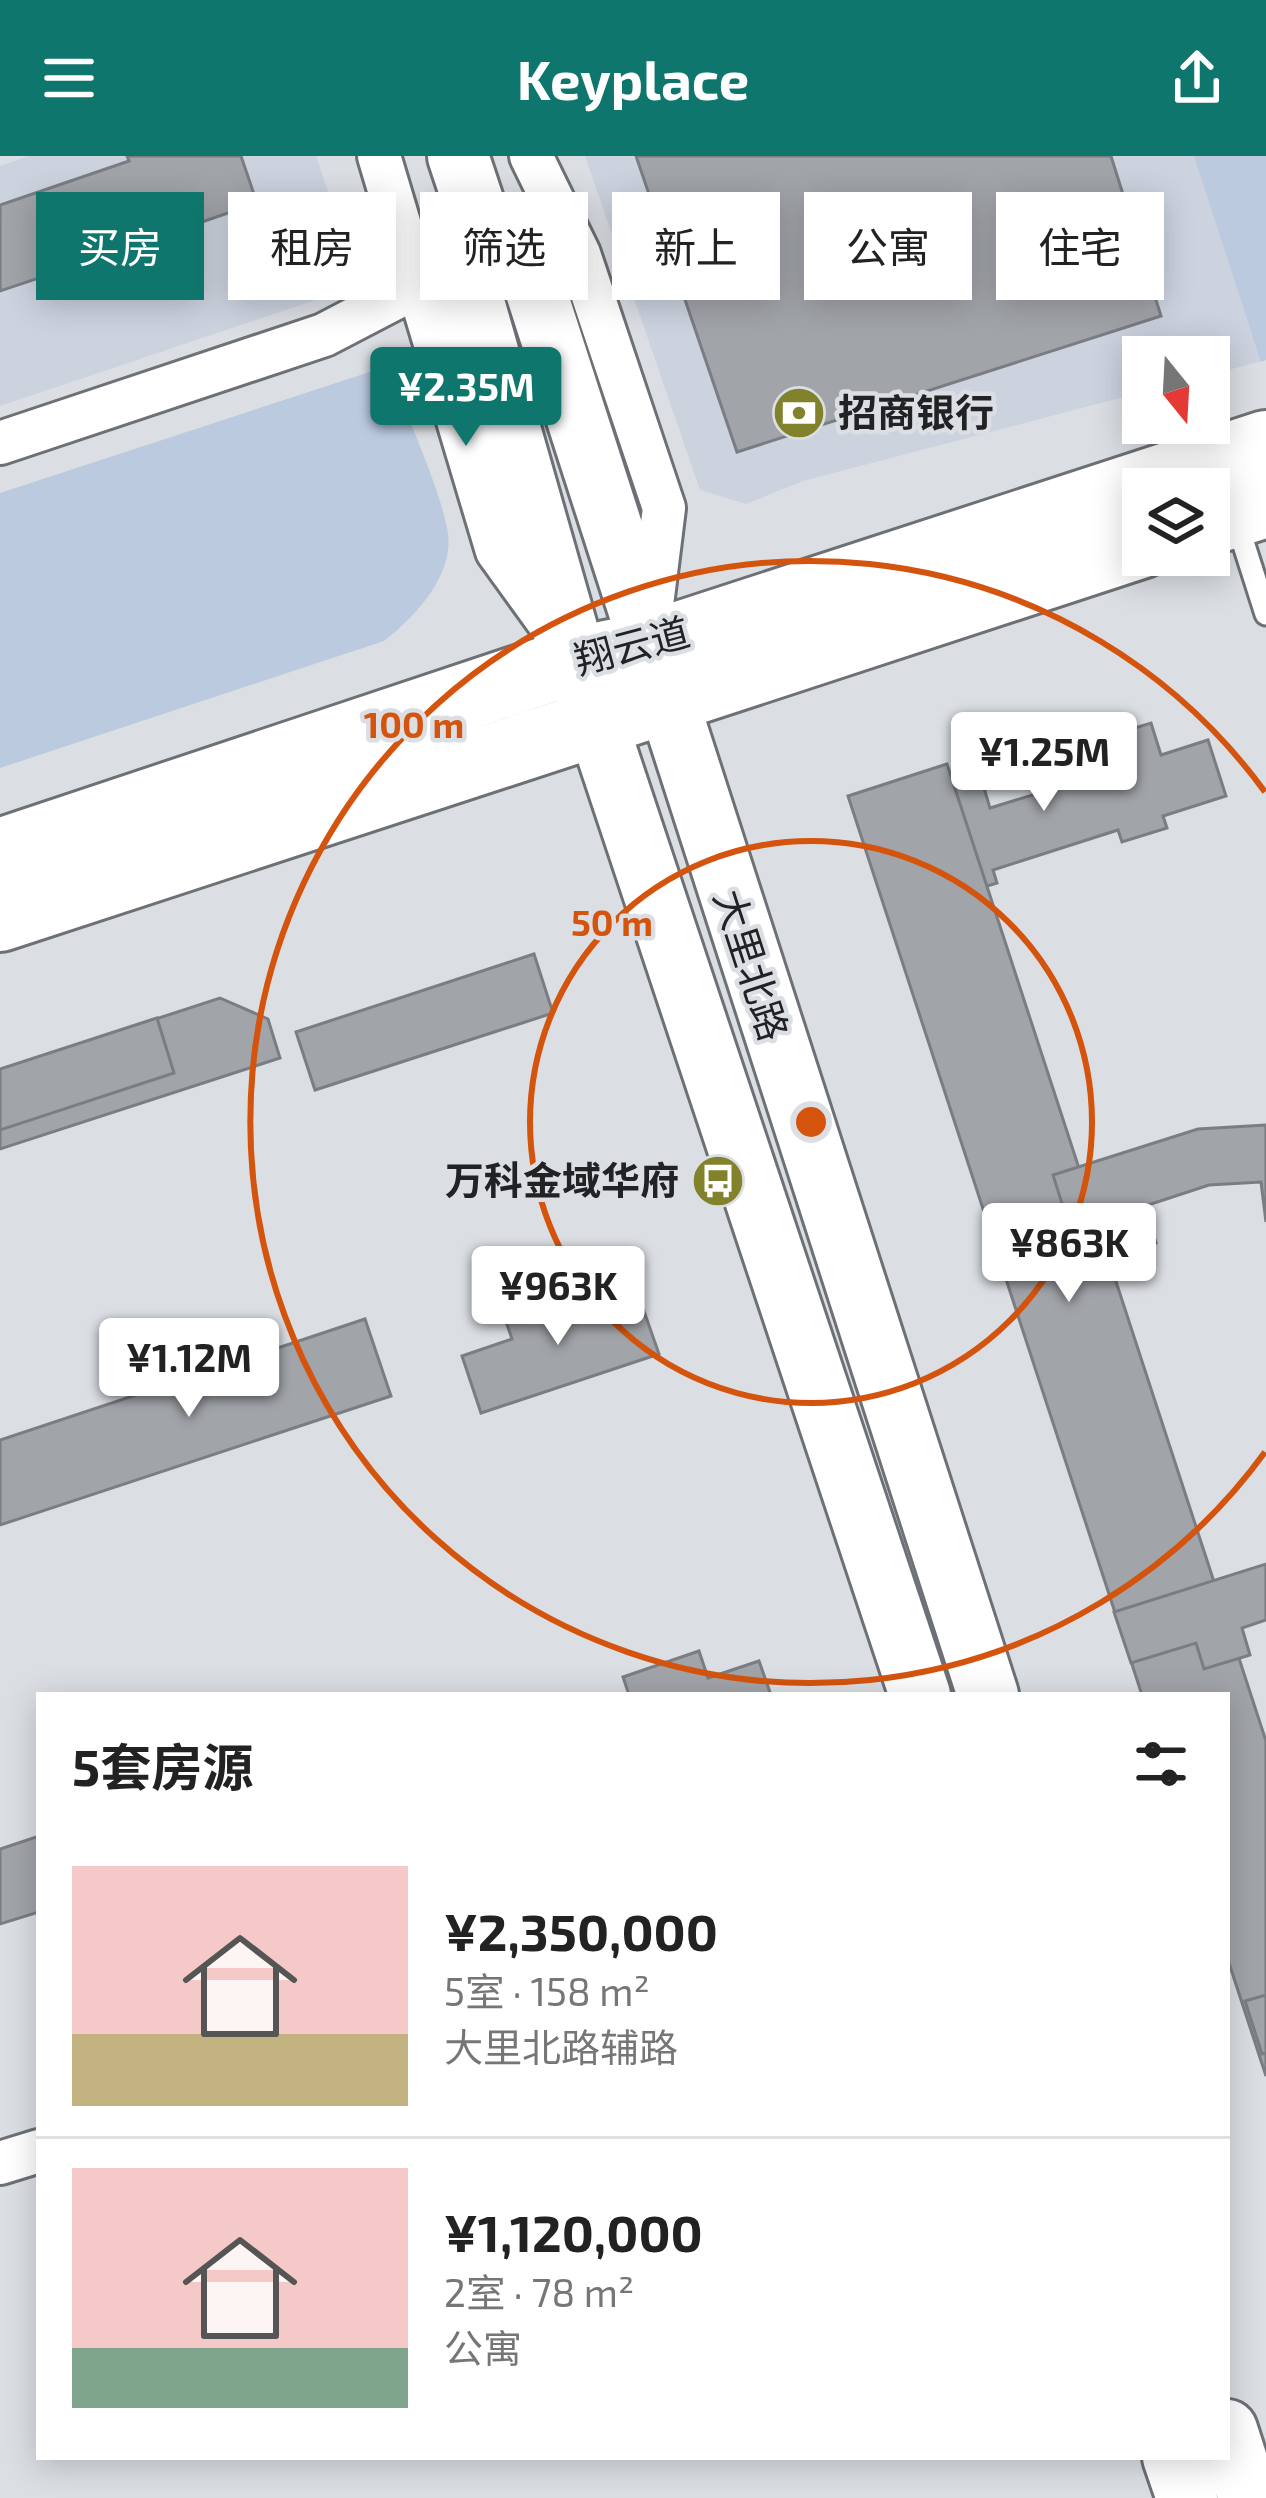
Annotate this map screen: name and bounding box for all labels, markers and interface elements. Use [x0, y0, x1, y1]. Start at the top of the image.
icon: menu [36, 45, 102, 111]
icon: share [1164, 45, 1230, 111]
text: Keyplace [517, 46, 749, 111]
chip: 买房 [36, 192, 204, 300]
chip: 租房 [228, 192, 396, 300]
chip: 筛选 [420, 192, 588, 300]
chip: 新上 [612, 192, 780, 300]
chip: 公寓 [804, 192, 972, 300]
chip: 住宅 [996, 192, 1164, 300]
north arrow [1122, 336, 1230, 444]
map controls [1122, 336, 1230, 576]
pin: ¥2.35M [368, 347, 564, 449]
text: ¥2.35M [397, 362, 535, 409]
bank icon: 招商银行 [771, 385, 827, 441]
place label: 招商银行 [838, 388, 994, 435]
button: layers [1122, 468, 1230, 576]
street label: 翔云道 [569, 607, 694, 682]
text: 100 m [364, 702, 464, 745]
pin: ¥1.25M [946, 712, 1142, 814]
text: ¥1.25M [978, 727, 1110, 774]
street label: 大里北路 [706, 883, 799, 1046]
text: 50 m [571, 900, 653, 943]
centre of rings [790, 1101, 832, 1143]
bus stop icon: 万科金域华府 [690, 1153, 746, 1209]
place label: 万科金域华府 [445, 1156, 679, 1203]
pin: ¥863K [985, 1203, 1153, 1305]
text: ¥863K [1009, 1218, 1129, 1265]
pin: ¥963K [474, 1246, 642, 1348]
text: ¥963K [499, 1261, 617, 1308]
pin: ¥1.12M [91, 1318, 287, 1420]
text: ¥1.12M [126, 1333, 252, 1380]
icon: filters [1128, 1731, 1194, 1797]
text: 5套房源 [72, 1735, 253, 1796]
text: ¥2,350,000 [444, 1900, 718, 1961]
icon: home [168, 1914, 312, 2058]
text: 5室 · 158 m² [444, 1967, 650, 2014]
text: 大里北路辅路 [444, 2023, 678, 2070]
text: ¥1,120,000 [444, 2201, 703, 2262]
icon: home [168, 2216, 312, 2360]
text: 2室 · 78 m² [444, 2268, 634, 2315]
text: 公寓 [444, 2324, 522, 2371]

